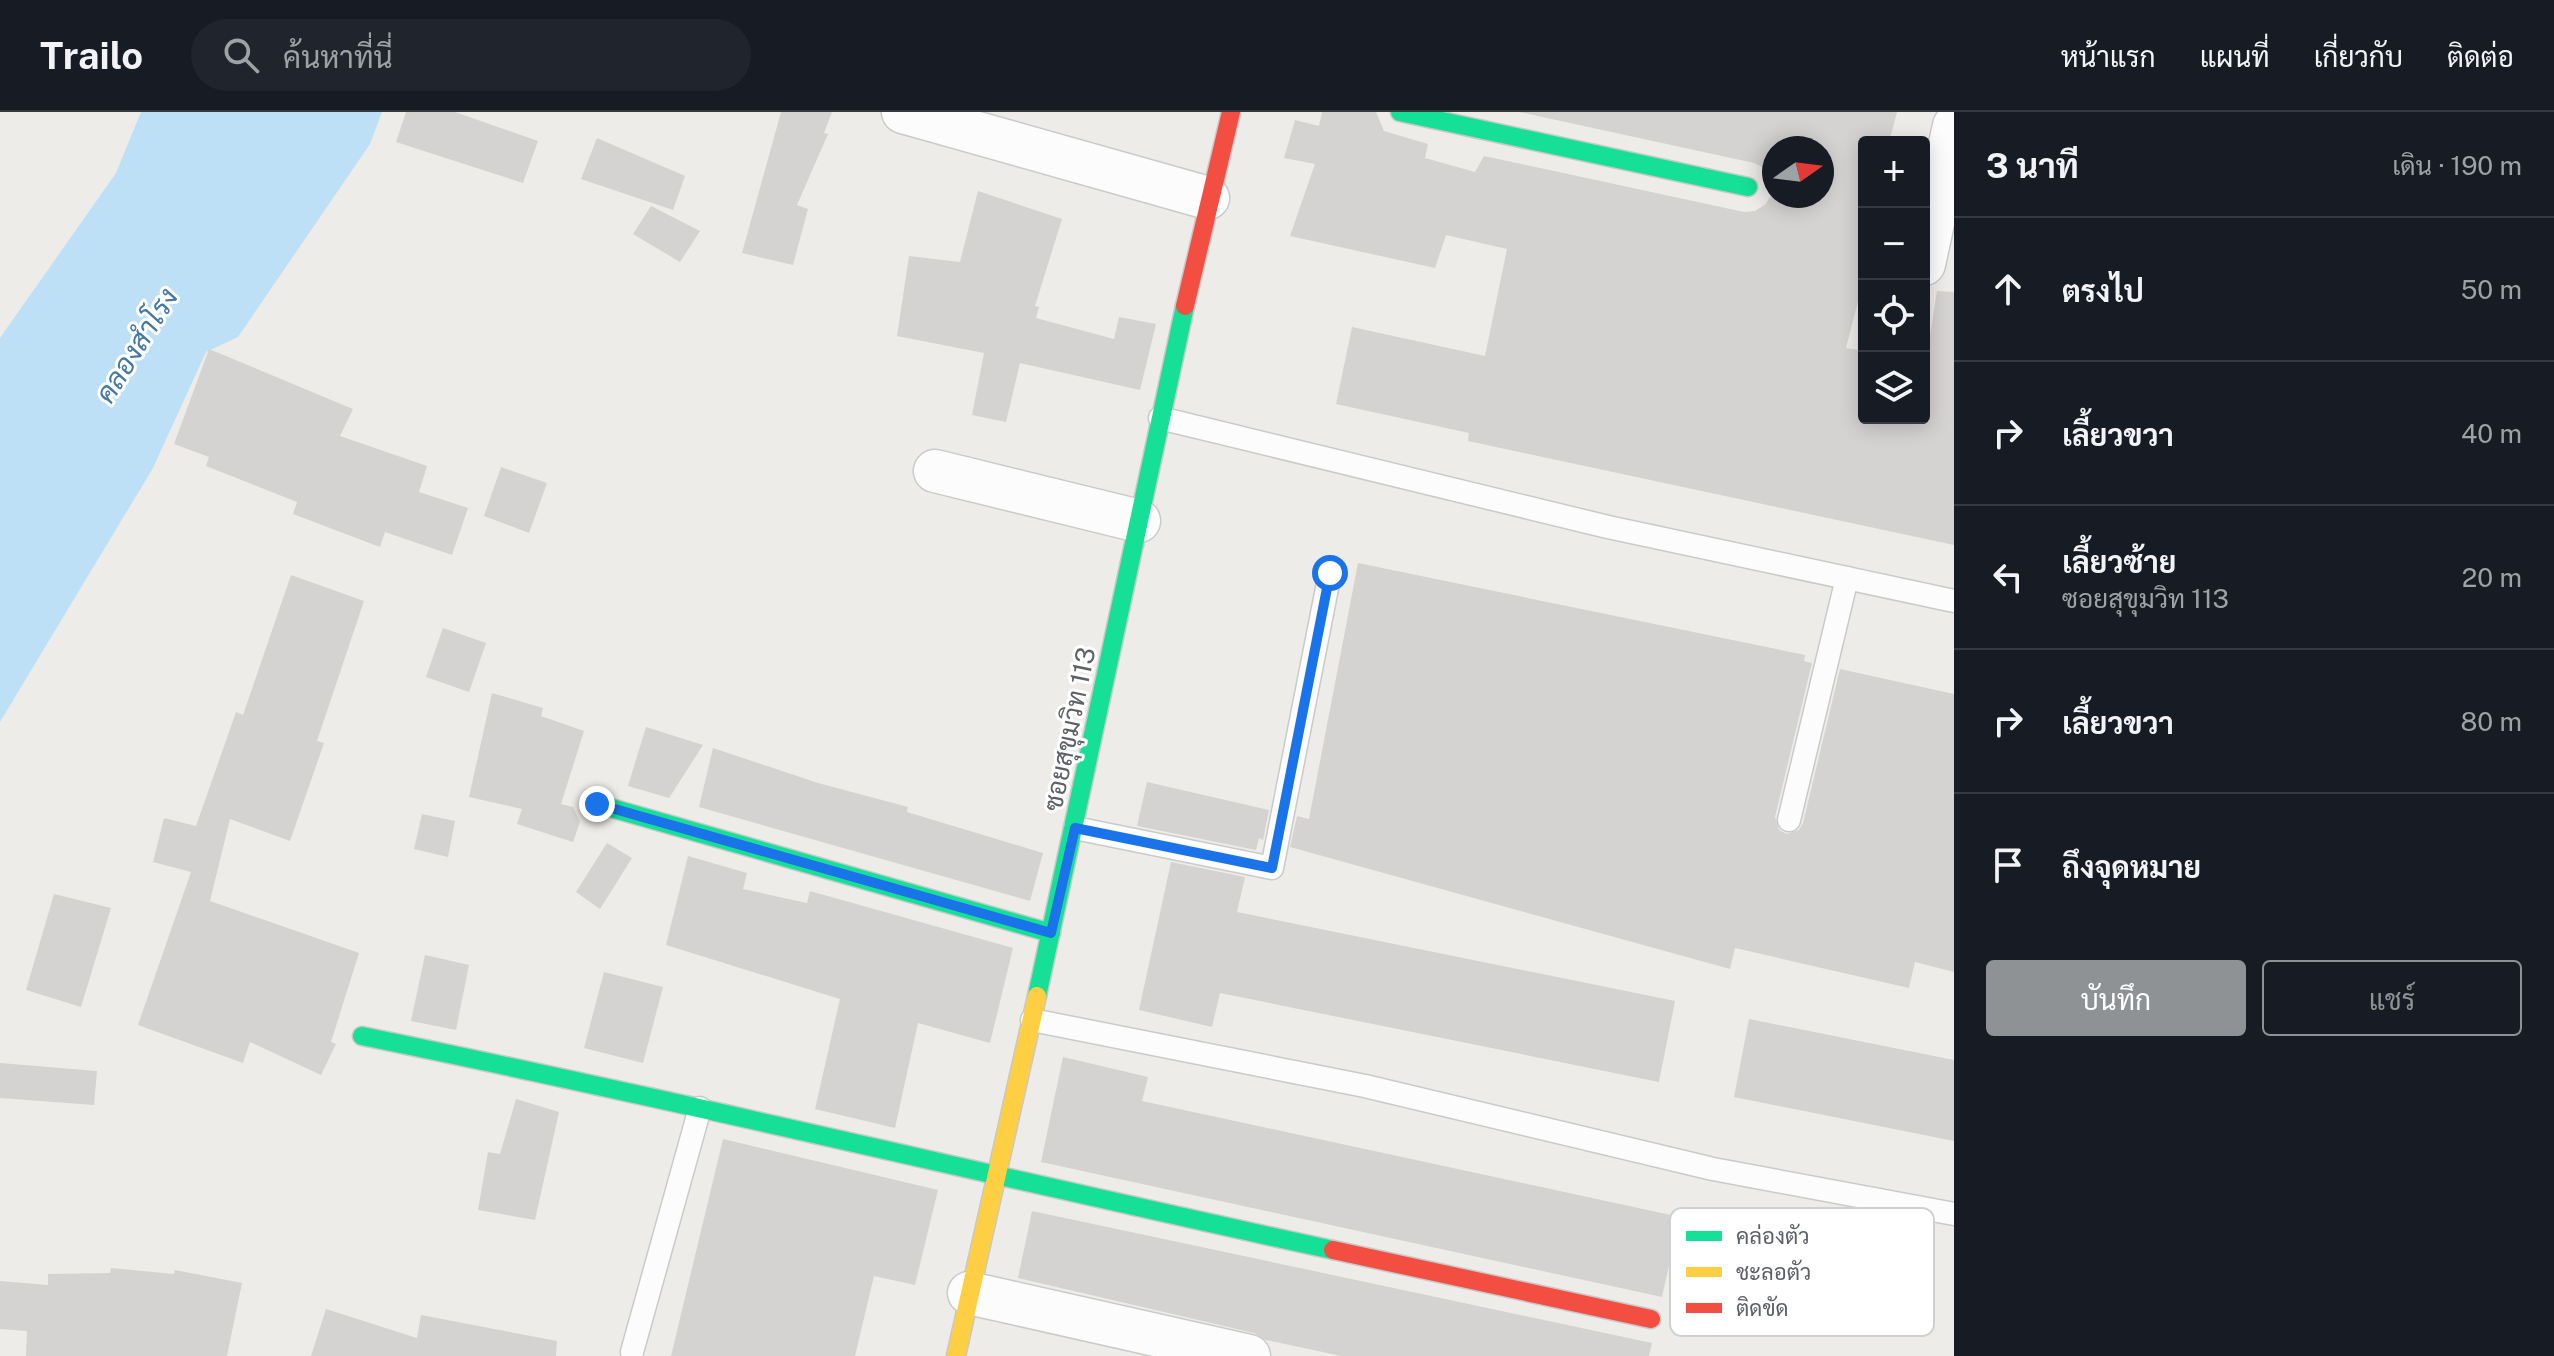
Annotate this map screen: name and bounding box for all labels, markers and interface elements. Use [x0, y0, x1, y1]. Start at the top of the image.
search box [191, 19, 751, 91]
text: Trailo [40, 33, 143, 78]
icon: search [219, 33, 263, 77]
text: ค้นหาที่นี่ [283, 39, 393, 75]
text: หน้าแรก [2061, 40, 2156, 73]
text: แผนที่ [2200, 40, 2270, 73]
text: เกี่ยวกับ [2314, 40, 2403, 73]
text: ติดต่อ [2447, 40, 2514, 73]
north arrow [1762, 136, 1834, 208]
map controls [1858, 136, 1930, 424]
button: + [1858, 136, 1930, 208]
text: 3 นาที [1986, 146, 2079, 186]
text: เดิน · 190 m [2392, 150, 2522, 181]
button: − [1858, 208, 1930, 280]
icon: ahead [1986, 267, 2030, 311]
text: ตรงไป [2062, 273, 2144, 309]
text: 50 m [2461, 274, 2522, 305]
button: locate [1858, 280, 1930, 352]
water label: คลองสำโรง [86, 281, 184, 408]
button: layers [1858, 352, 1930, 424]
icon: right [1986, 411, 2030, 455]
text: เลี้ยวขวา [2062, 417, 2174, 453]
text: 40 m [2461, 418, 2522, 449]
text: เลี้ยวซ้าย [2062, 544, 2176, 580]
route start [1312, 555, 1348, 591]
icon: left [1986, 555, 2030, 599]
text: 20 m [2462, 562, 2522, 593]
text: ซอยสุขุมวิท 113 [2062, 583, 2229, 614]
street label: ซอยสุขุมวิท 113 [1036, 644, 1104, 814]
icon: right [1986, 699, 2030, 743]
text: เลี้ยวขวา [2062, 705, 2174, 741]
text: 80 m [2461, 706, 2522, 737]
route end [579, 786, 615, 822]
icon: arrive [1986, 843, 2030, 887]
text: ถึงจุดหมาย [2062, 849, 2201, 885]
button: บันทึก [1986, 960, 2246, 1036]
button: แชร์ [2262, 960, 2522, 1036]
legend [1670, 1208, 1934, 1336]
text: คล่องตัว [1736, 1223, 1810, 1249]
text: ชะลอตัว [1736, 1259, 1811, 1285]
text: ติดขัด [1736, 1295, 1788, 1321]

